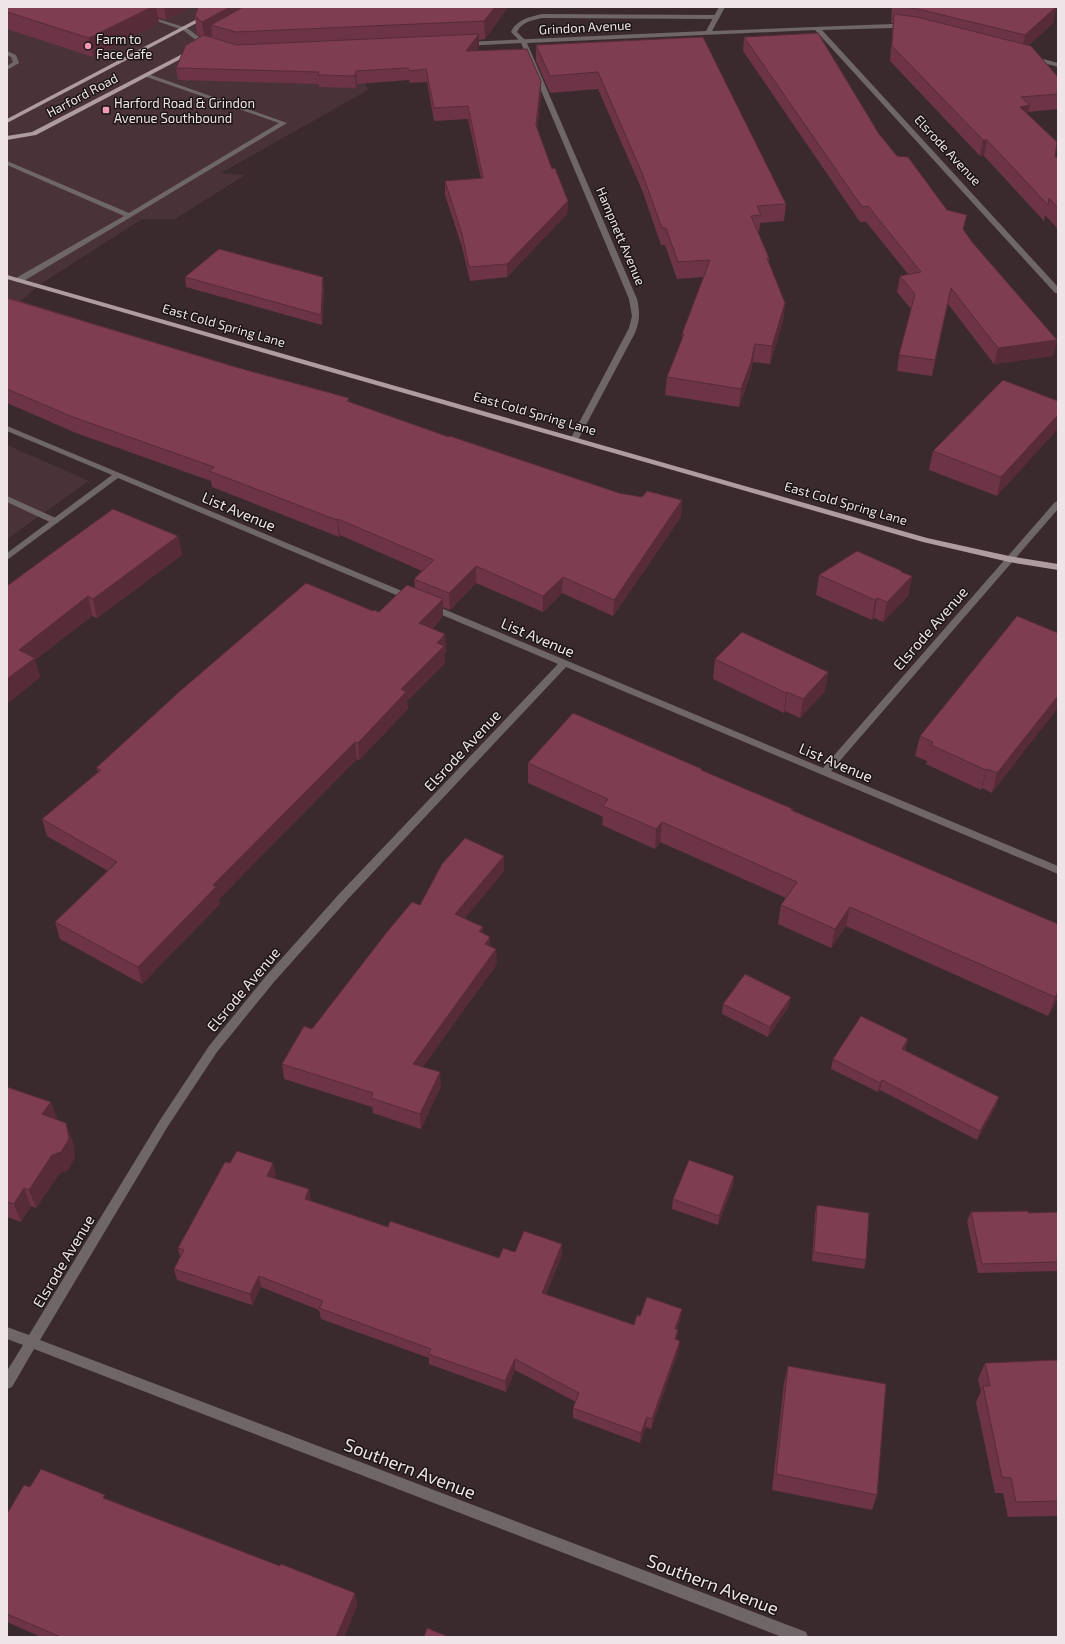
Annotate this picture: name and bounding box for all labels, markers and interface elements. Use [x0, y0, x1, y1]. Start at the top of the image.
street label: Grindon Avenue [538, 17, 632, 37]
place label: Farm to Face Cafe [96, 31, 152, 62]
marker: Farm to Face Cafe [83, 41, 93, 51]
street label: Harford Road [44, 69, 120, 121]
place label: Harford Road & Grindon Avenue Southbound [114, 95, 255, 126]
marker: Harford Road & Grindon Avenue Southbound [101, 105, 111, 115]
street label: Elsrode Avenue [911, 111, 985, 189]
street label: Hampnett Avenue [593, 184, 649, 288]
street label: East Cold Spring Lane [161, 300, 287, 350]
street label: East Cold Spring Lane [472, 388, 598, 438]
street label: East Cold Spring Lane [783, 478, 909, 528]
street label: List Avenue [200, 487, 278, 535]
street label: Elsrode Avenue [889, 583, 971, 673]
street label: List Avenue [499, 613, 577, 661]
street label: Elsrode Avenue [420, 706, 504, 794]
street label: List Avenue [797, 738, 875, 786]
street label: Elsrode Avenue [202, 943, 284, 1035]
street label: Elsrode Avenue [28, 1211, 98, 1311]
street label: Southern Avenue [341, 1433, 479, 1503]
street label: Southern Avenue [644, 1549, 782, 1619]

